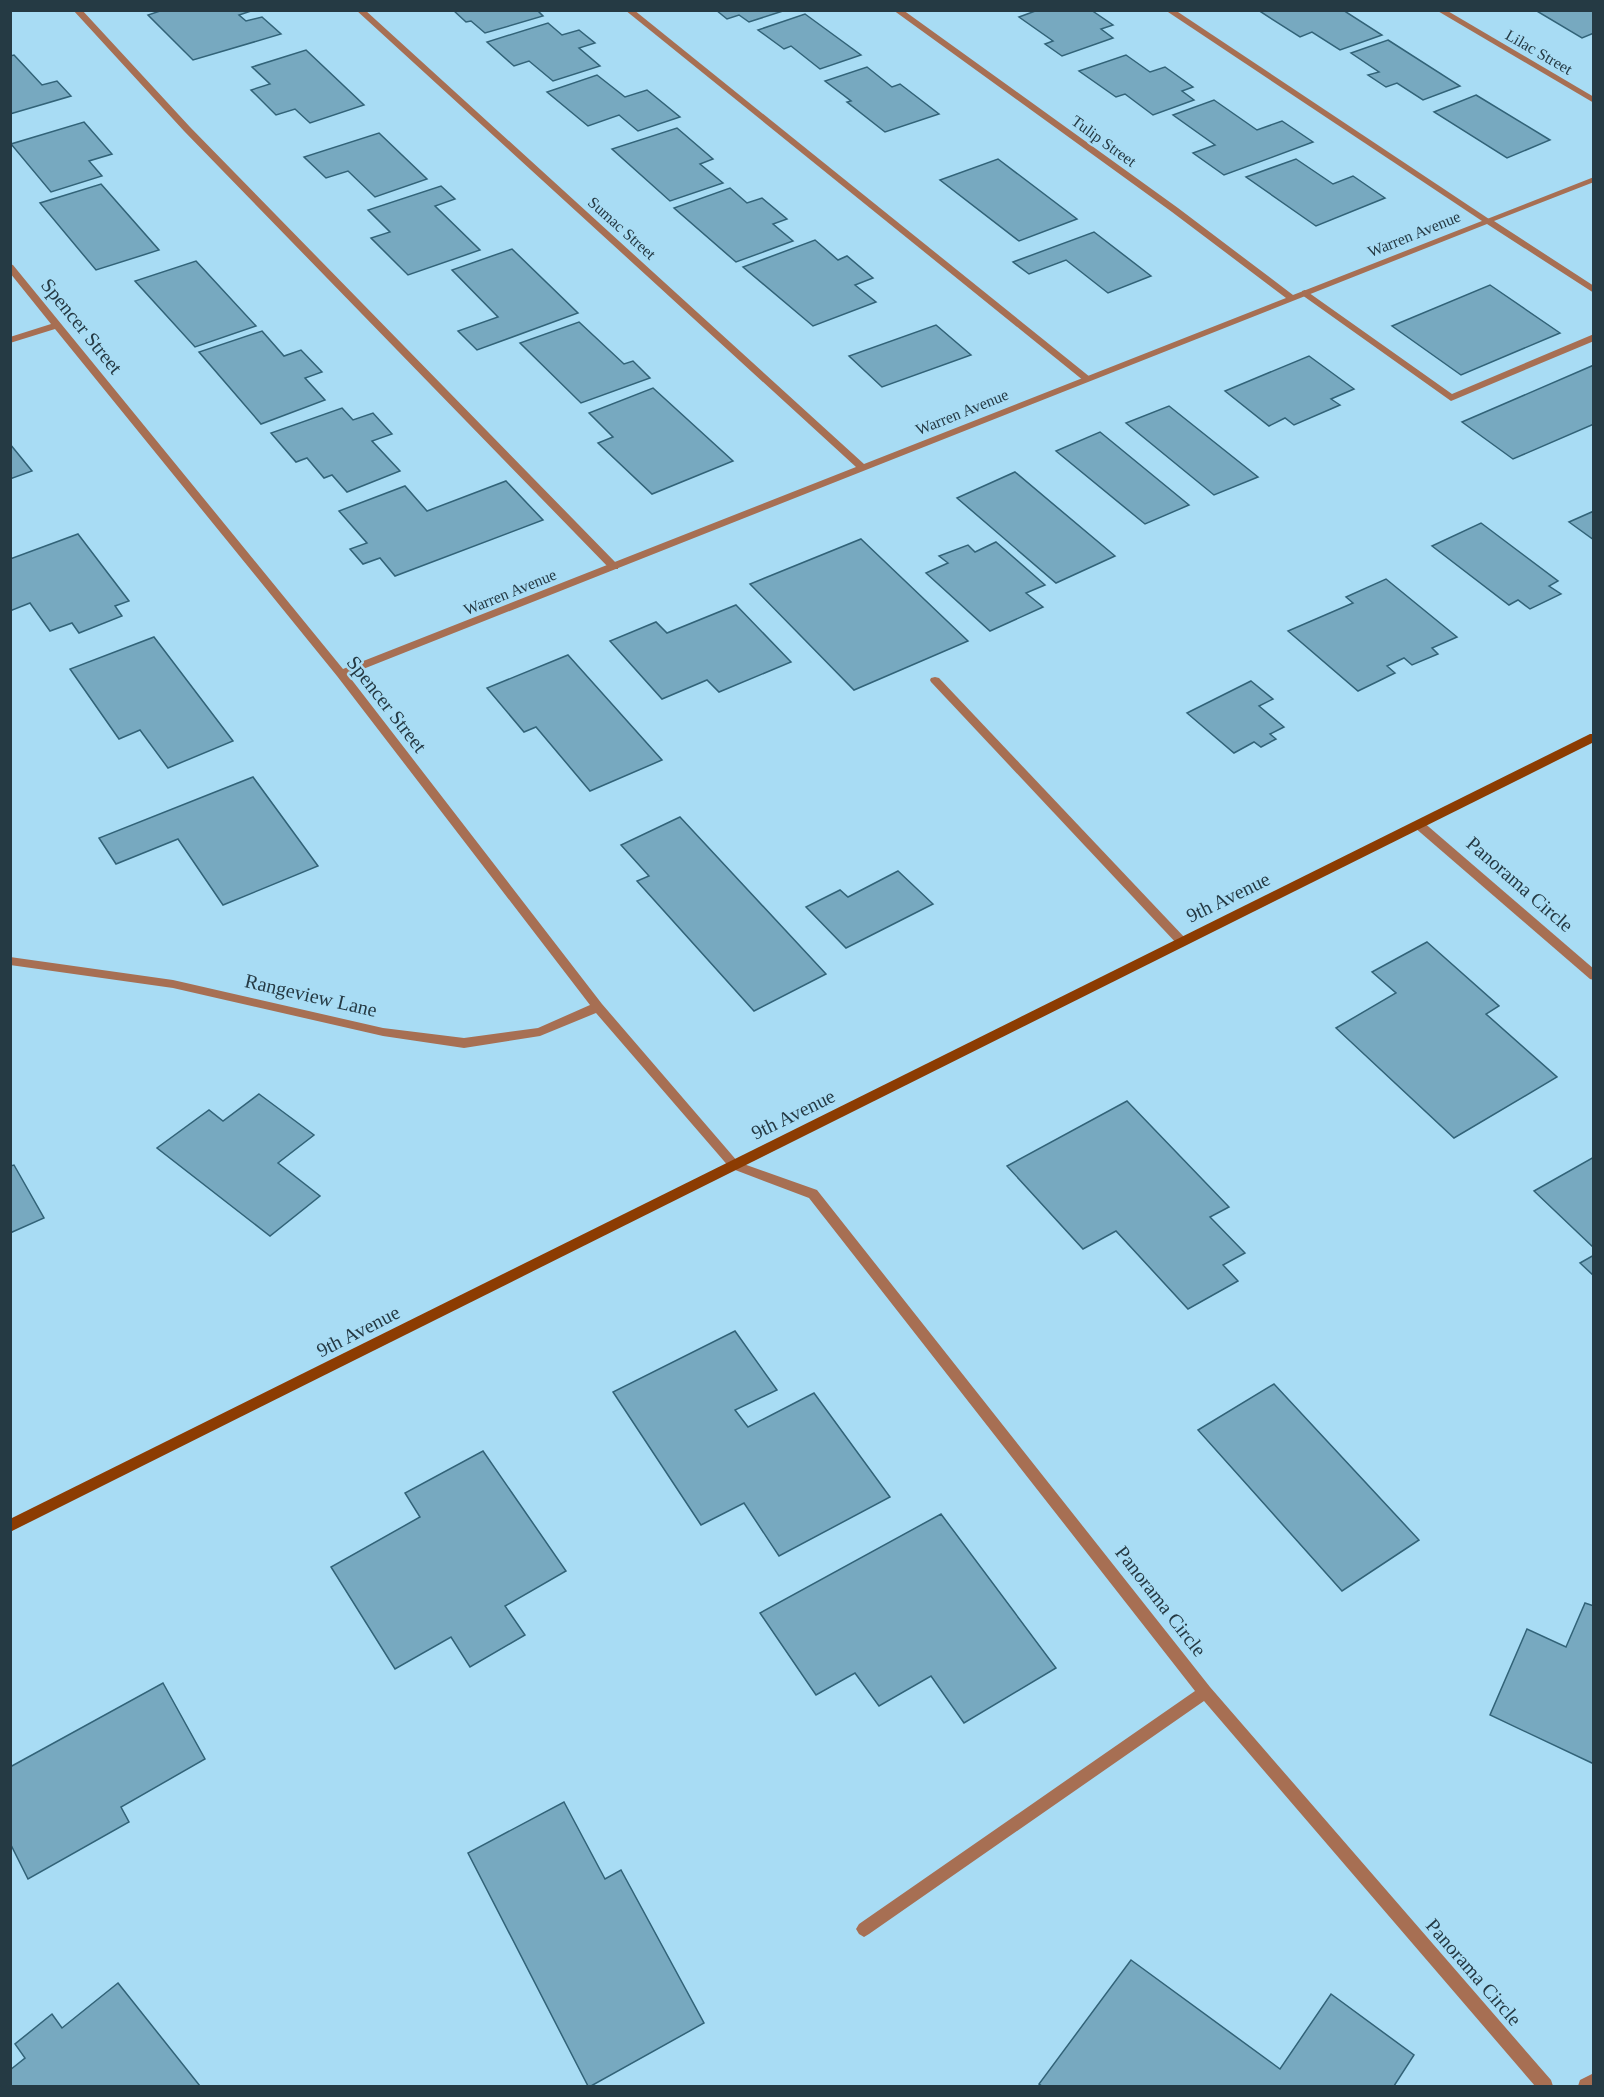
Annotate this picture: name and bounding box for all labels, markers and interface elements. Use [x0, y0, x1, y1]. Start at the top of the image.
street label: Lilac Street [1503, 26, 1576, 78]
street label: Tulip Street [1068, 112, 1140, 171]
street label: Sumac Street [585, 193, 660, 263]
street label: Warren Avenue [1365, 208, 1463, 260]
street label: Spencer Street [36, 274, 127, 379]
street label: Warren Avenue [913, 386, 1011, 438]
street label: Warren Avenue [461, 566, 559, 618]
street label: Spencer Street [342, 651, 432, 757]
street label: Panorama Circle [1462, 832, 1578, 936]
street label: 9th Avenue [1183, 867, 1273, 927]
street label: Rangeview Lane [243, 969, 379, 1022]
street label: 9th Avenue [748, 1084, 838, 1144]
street label: 9th Avenue [313, 1301, 403, 1361]
street label: Panorama Circle [1111, 1541, 1211, 1661]
street label: Panorama Circle [1422, 1914, 1526, 2030]

